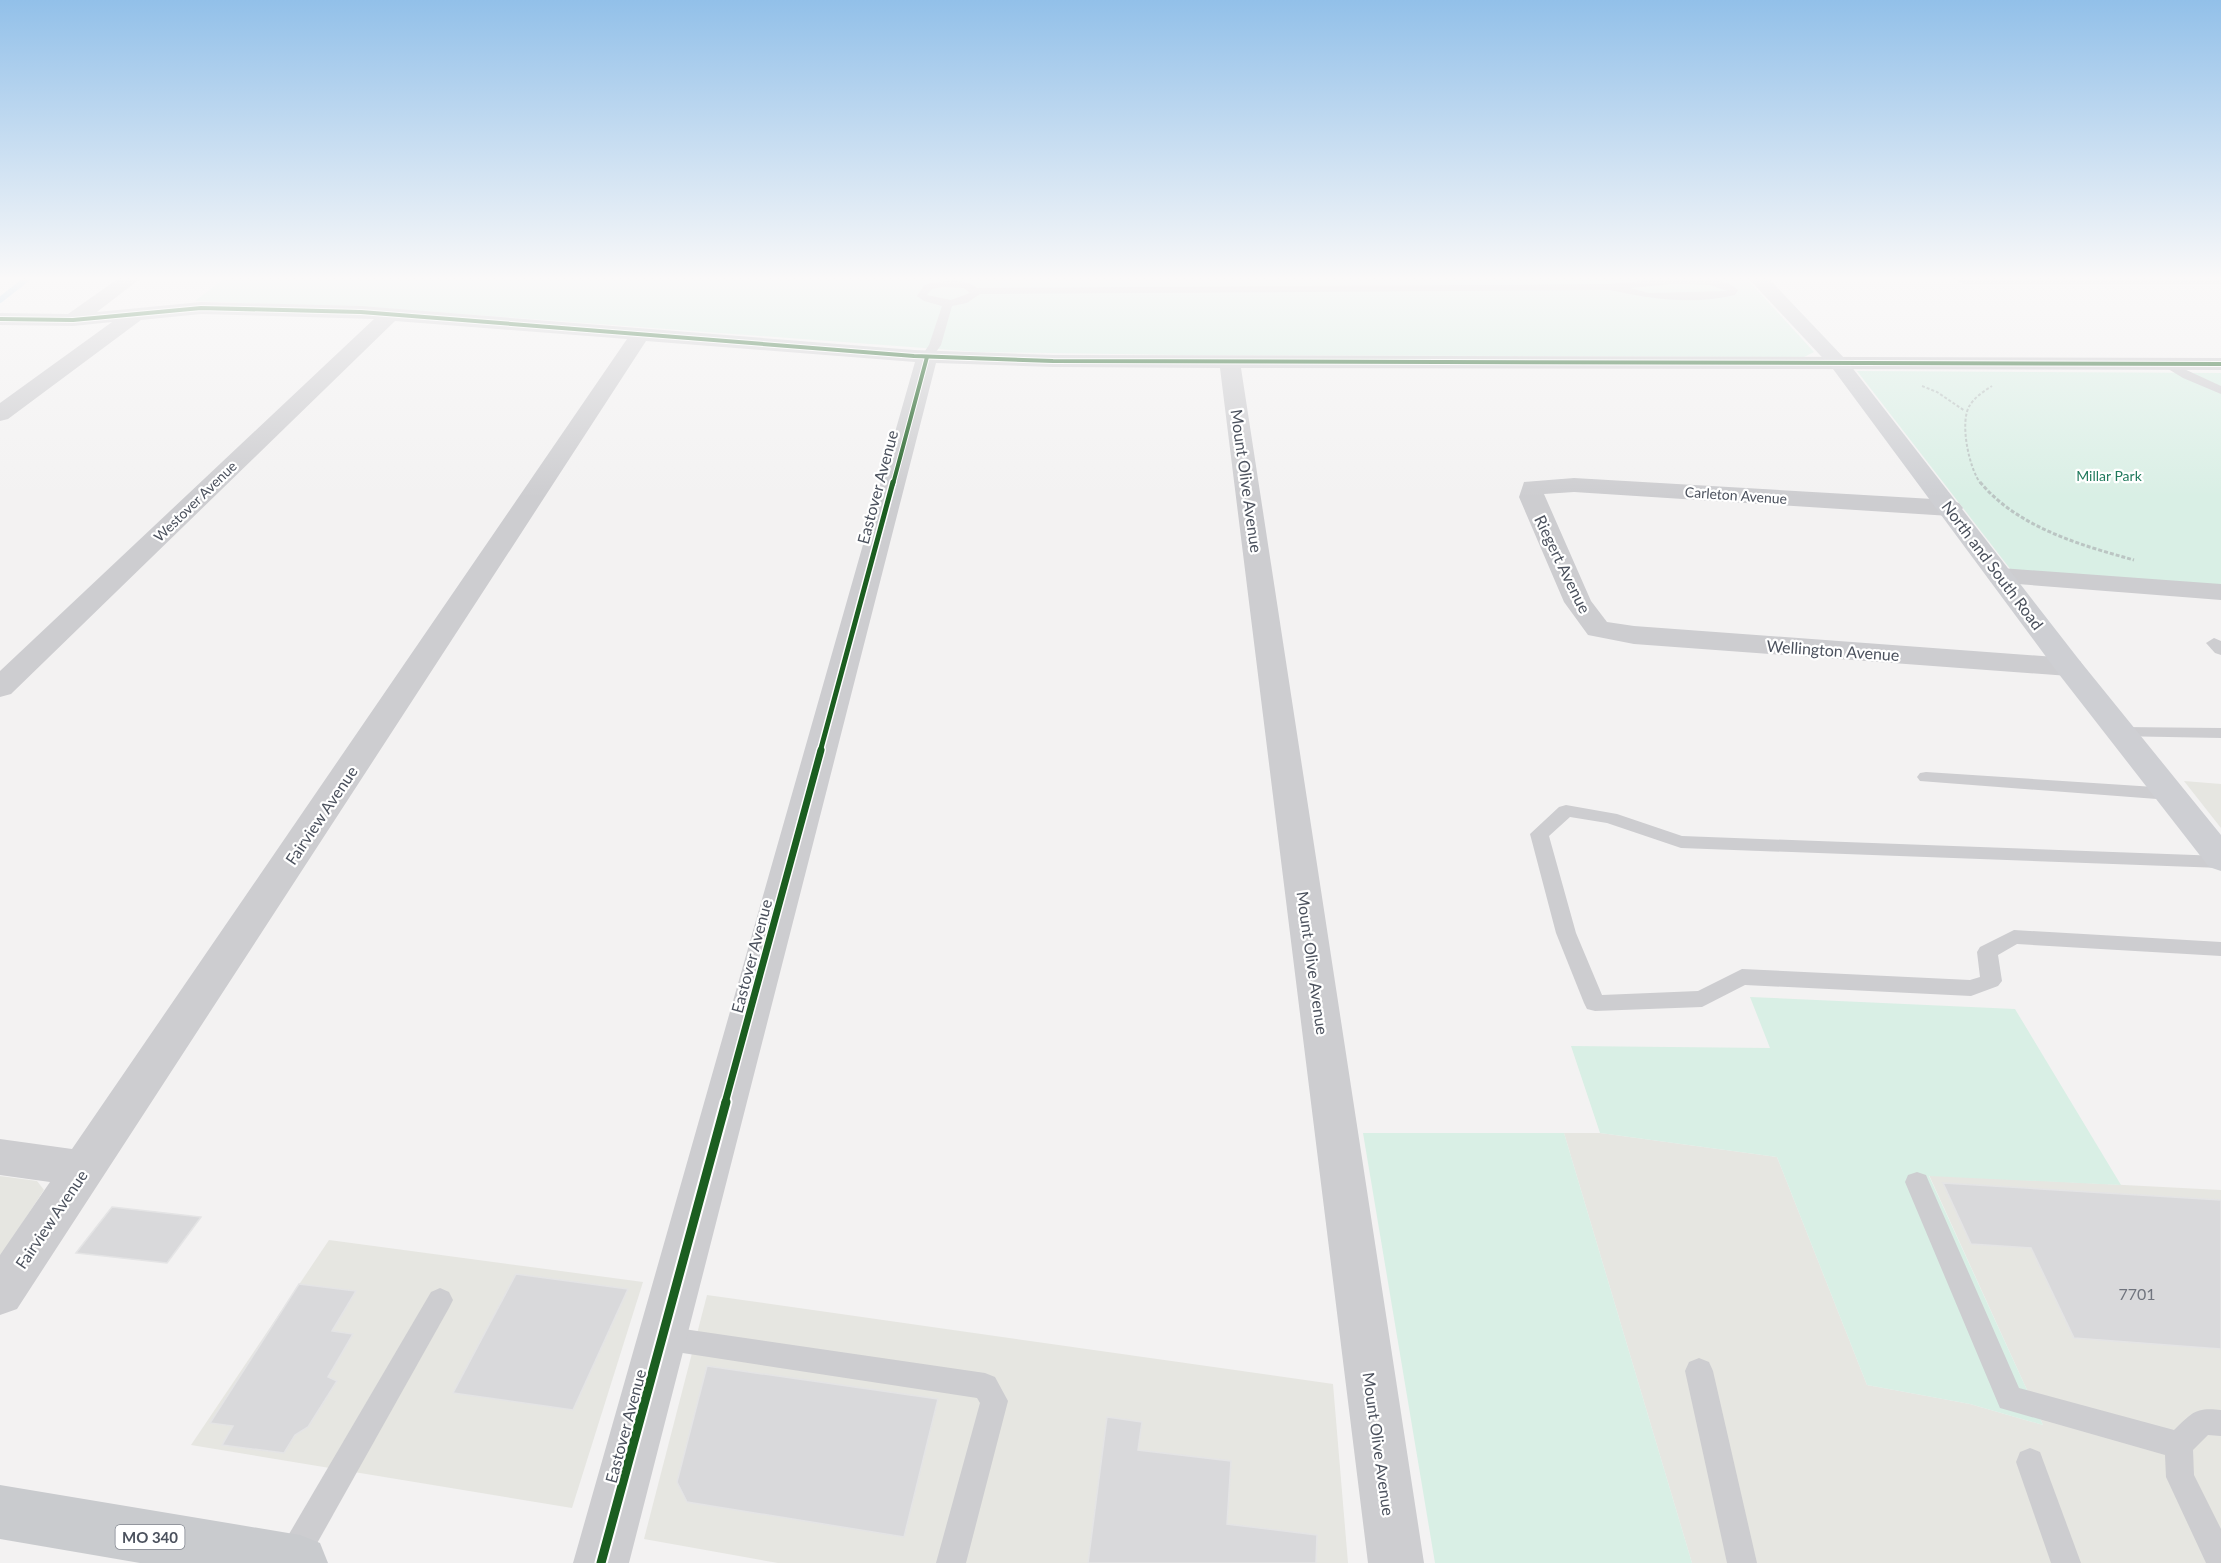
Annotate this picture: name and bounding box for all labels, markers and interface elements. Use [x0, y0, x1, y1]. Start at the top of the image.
street label: Mount Olive Avenue [1228, 408, 1266, 554]
street label: Eastover Avenue [853, 428, 901, 546]
street label: Westover Avenue [150, 457, 240, 545]
park label: Millar Park [2076, 467, 2143, 484]
street label: Carleton Avenue [1684, 483, 1788, 507]
street label: North and South Road [1938, 497, 2048, 633]
street label: Riegert Avenue [1531, 512, 1595, 616]
street label: Wellington Avenue [1766, 636, 1900, 664]
street label: Fairview Avenue [281, 762, 361, 868]
street label: Mount Olive Avenue [1294, 890, 1332, 1036]
street label: Eastover Avenue [727, 897, 775, 1015]
street label: Fairview Avenue [11, 1166, 91, 1272]
house number: 7701 [2118, 1284, 2156, 1303]
street label: Eastover Avenue [601, 1367, 649, 1485]
street label: Mount Olive Avenue [1360, 1371, 1398, 1517]
road number: MO 340 [116, 1525, 184, 1549]

